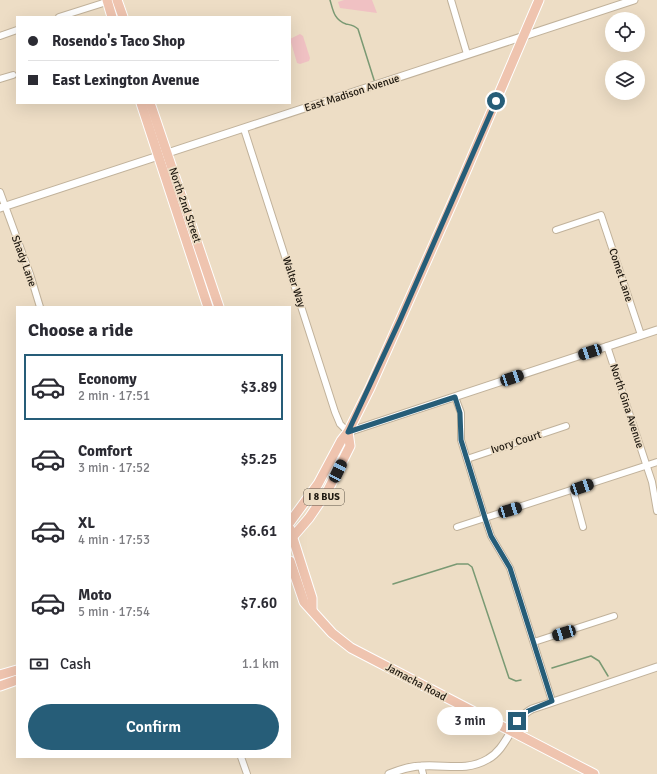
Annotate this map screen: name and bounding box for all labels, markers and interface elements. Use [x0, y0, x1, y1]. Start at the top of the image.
map controls [605, 12, 645, 100]
button: locate [605, 12, 645, 52]
text: Rosendo's Taco Shop [52, 32, 185, 50]
button: layers [605, 60, 645, 100]
text: East Lexington Avenue [52, 71, 199, 89]
street label: East Madison Avenue [303, 71, 401, 115]
route start [487, 92, 505, 110]
street label: North 2nd Street [166, 166, 204, 244]
street label: Shady Lane [9, 234, 39, 288]
street label: Comet Lane [606, 247, 636, 303]
street label: Walter Way [280, 255, 309, 310]
text: Choose a ride [28, 319, 133, 341]
car [577, 343, 603, 361]
street label: North Gina Avenue [607, 362, 647, 450]
car [499, 368, 525, 388]
icon: car [30, 369, 66, 405]
text: Economy [78, 370, 137, 388]
text: $3.89 [240, 378, 277, 396]
text: 2 min · 17:51 [78, 388, 150, 404]
street label: Ivory Court [489, 428, 543, 456]
icon: car [30, 441, 66, 477]
text: Comfort [78, 442, 132, 460]
text: $5.25 [240, 450, 277, 468]
car [327, 458, 349, 484]
text: 3 min · 17:52 [78, 460, 150, 476]
car [569, 477, 595, 497]
road number: I 8 BUS [304, 489, 344, 505]
car [497, 501, 523, 519]
icon: car [30, 513, 66, 549]
text: XL [78, 514, 95, 532]
text: $6.61 [240, 522, 277, 540]
text: 4 min · 17:53 [78, 532, 150, 548]
icon: car [30, 585, 66, 621]
text: Moto [78, 586, 112, 604]
text: $7.60 [240, 594, 277, 612]
text: 5 min · 17:54 [78, 604, 150, 620]
car [551, 624, 577, 642]
icon: cash [28, 653, 50, 675]
text: Cash [60, 655, 91, 673]
text: 1.1 km [242, 656, 279, 672]
street label: Jamacha Road [383, 660, 449, 704]
button: Confirm [28, 704, 279, 750]
callout: 3 min [437, 707, 503, 735]
route end [508, 712, 526, 730]
text: 3 min [454, 713, 486, 729]

